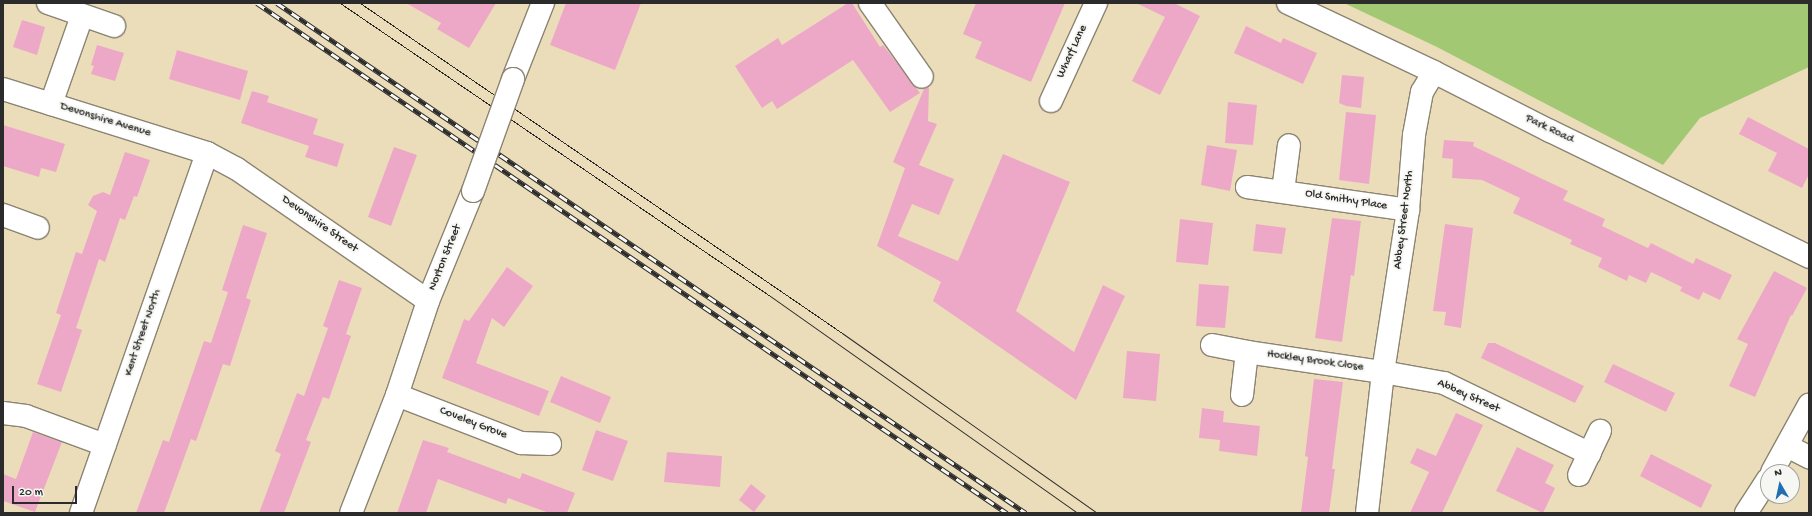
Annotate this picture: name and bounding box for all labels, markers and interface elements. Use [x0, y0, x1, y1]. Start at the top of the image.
street label: Wharf Lane [1054, 23, 1092, 81]
street label: Devonshire Avenue [58, 100, 152, 142]
street label: Park Road [1523, 112, 1575, 148]
street label: Abbey Street North [1392, 170, 1418, 270]
street label: Old Smithy Place [1304, 187, 1388, 215]
street label: Devonshire Street [278, 193, 360, 257]
street label: Norton Street [426, 223, 466, 293]
street label: Kent Street North [122, 288, 166, 378]
street label: Hockley Brook Close [1266, 348, 1364, 376]
street label: Abbey Street [1435, 377, 1501, 417]
street label: Coveley Grove [437, 404, 509, 444]
north arrow [1760, 464, 1800, 504]
text: N [1774, 467, 1783, 480]
scale bar [14, 478, 79, 504]
text: 20 m [19, 486, 43, 500]

